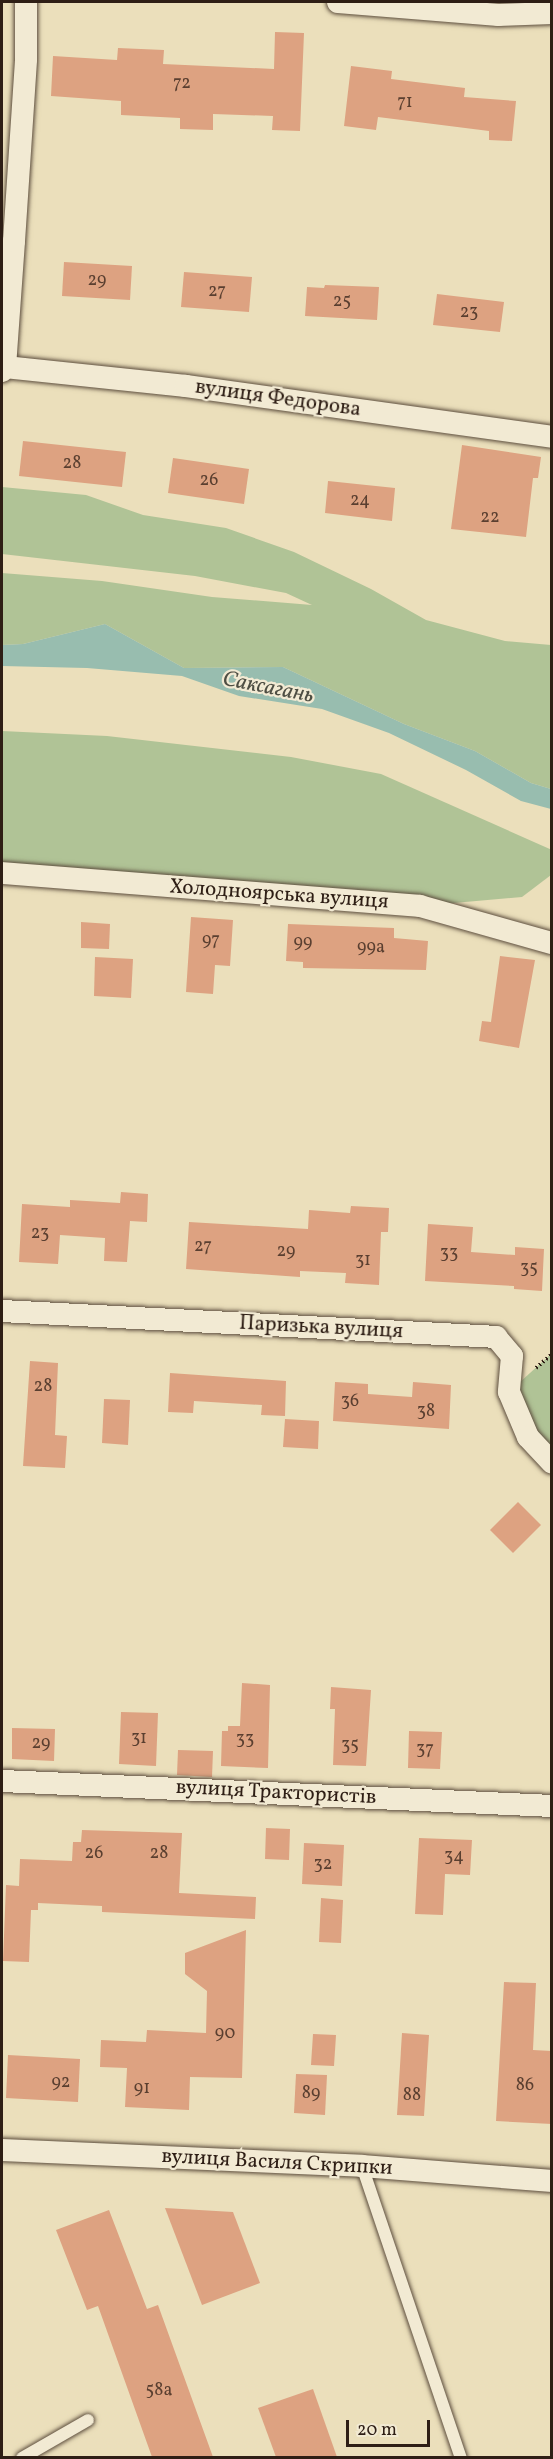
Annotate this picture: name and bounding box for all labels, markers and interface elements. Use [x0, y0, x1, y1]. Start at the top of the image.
house number: 72 [173, 73, 191, 95]
house number: 71 [397, 92, 413, 114]
house number: 29 [88, 270, 106, 292]
house number: 27 [208, 281, 226, 303]
house number: 25 [333, 291, 351, 313]
house number: 23 [460, 302, 478, 324]
street label: вулиця Федорова [193, 375, 363, 423]
house number: 28 [63, 453, 81, 475]
house number: 26 [200, 470, 218, 492]
house number: 24 [350, 490, 370, 512]
house number: 22 [480, 507, 500, 529]
water label: Саксагань [220, 666, 316, 710]
street label: Холодноярська вулиця [169, 875, 389, 915]
house number: 97 [202, 930, 220, 952]
house number: 99 [294, 932, 312, 954]
house number: 99а [357, 937, 385, 959]
house number: 23 [31, 1223, 49, 1245]
house number: 27 [194, 1236, 212, 1258]
house number: 29 [277, 1241, 295, 1263]
house number: 33 [440, 1243, 458, 1265]
house number: 31 [355, 1250, 371, 1272]
house number: 35 [520, 1258, 538, 1280]
street label: Паризька вулиця [238, 1311, 404, 1345]
house number: 28 [34, 1376, 52, 1398]
house number: 36 [341, 1391, 359, 1413]
house number: 38 [417, 1401, 435, 1423]
house number: 31 [131, 1728, 147, 1750]
house number: 33 [236, 1729, 254, 1751]
house number: 29 [32, 1733, 50, 1755]
house number: 35 [341, 1735, 359, 1757]
house number: 37 [416, 1739, 434, 1761]
street label: вулиця Трактористів [175, 1775, 377, 1811]
house number: 26 [85, 1843, 103, 1865]
house number: 28 [150, 1843, 168, 1865]
house number: 34 [444, 1846, 464, 1868]
house number: 32 [314, 1854, 332, 1876]
house number: 90 [215, 2023, 235, 2045]
house number: 92 [51, 2072, 71, 2094]
house number: 86 [516, 2075, 534, 2097]
house number: 91 [134, 2078, 150, 2100]
house number: 89 [302, 2083, 320, 2105]
house number: 88 [403, 2085, 421, 2107]
street label: вулиця Василя Скрипки [161, 2144, 393, 2182]
house number: 58а [146, 2380, 172, 2402]
scale bar [349, 2408, 433, 2446]
text: 20 m [357, 2418, 397, 2443]

